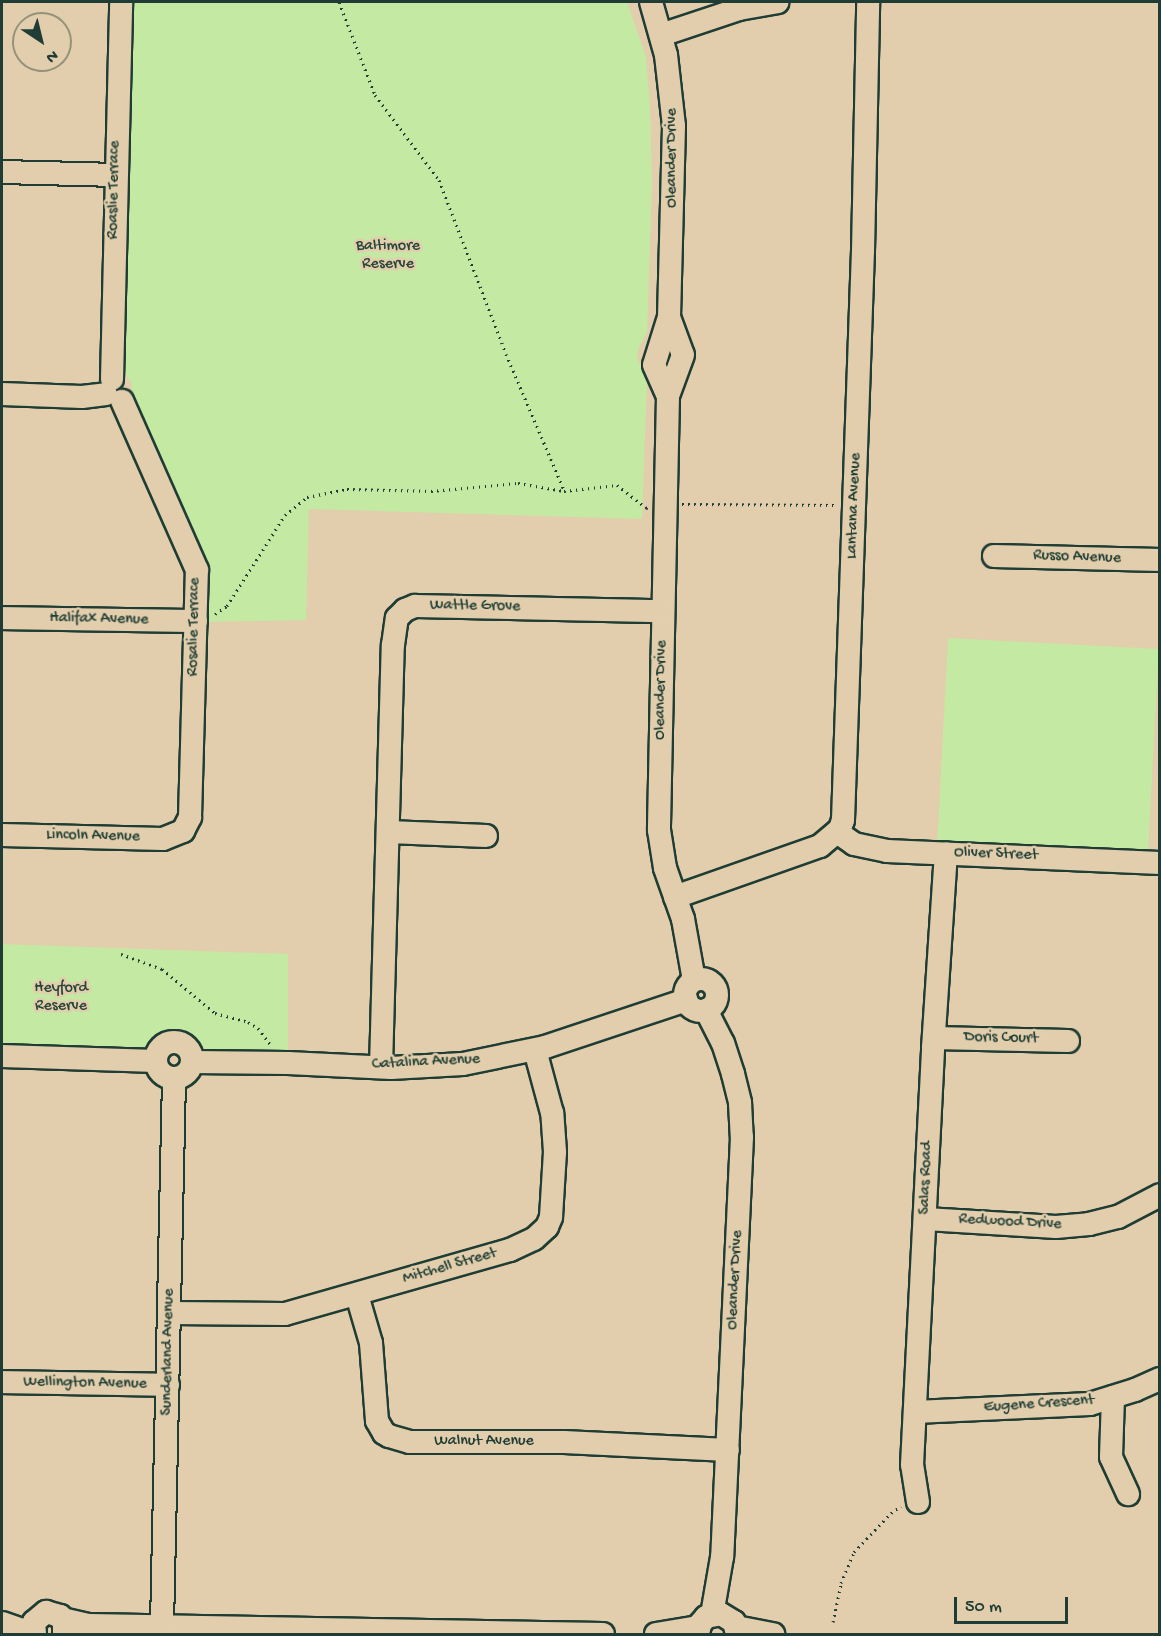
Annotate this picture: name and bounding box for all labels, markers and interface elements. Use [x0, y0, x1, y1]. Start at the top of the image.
north arrow [12, 12, 72, 72]
text: N [42, 45, 61, 66]
street label: Oleander Drive [663, 108, 683, 208]
street label: Roaslie Terrace [105, 140, 125, 240]
park label: Baltimore Reserve [356, 237, 420, 275]
street label: Lantana Avenue [844, 453, 866, 559]
street label: Russo Avenue [1033, 547, 1121, 569]
street label: Rosalie Terrace [185, 577, 205, 677]
street label: Wattle Grove [430, 597, 520, 617]
street label: Halifax Avenue [49, 610, 149, 630]
street label: Oleander Drive [652, 640, 672, 740]
street label: Lincoln Avenue [46, 827, 140, 847]
street label: Oliver Street [954, 844, 1038, 866]
park label: Heyford Reserve [34, 979, 88, 1017]
street label: Doris Court [964, 1029, 1038, 1049]
street label: Catalina Avenue [371, 1051, 481, 1075]
street label: Salas Road [916, 1141, 938, 1215]
street label: Redwood Drive [958, 1211, 1062, 1235]
street label: Oleander Drive [724, 1230, 748, 1330]
street label: Mitchell Street [401, 1244, 499, 1290]
street label: Sunderland Avenue [158, 1288, 180, 1416]
street label: Wellington Avenue [23, 1373, 147, 1395]
street label: Eugene Crescent [983, 1392, 1095, 1418]
street label: Walnut Avenue [434, 1432, 534, 1452]
scale bar [957, 1585, 1071, 1623]
text: 50 m [965, 1597, 1002, 1618]

